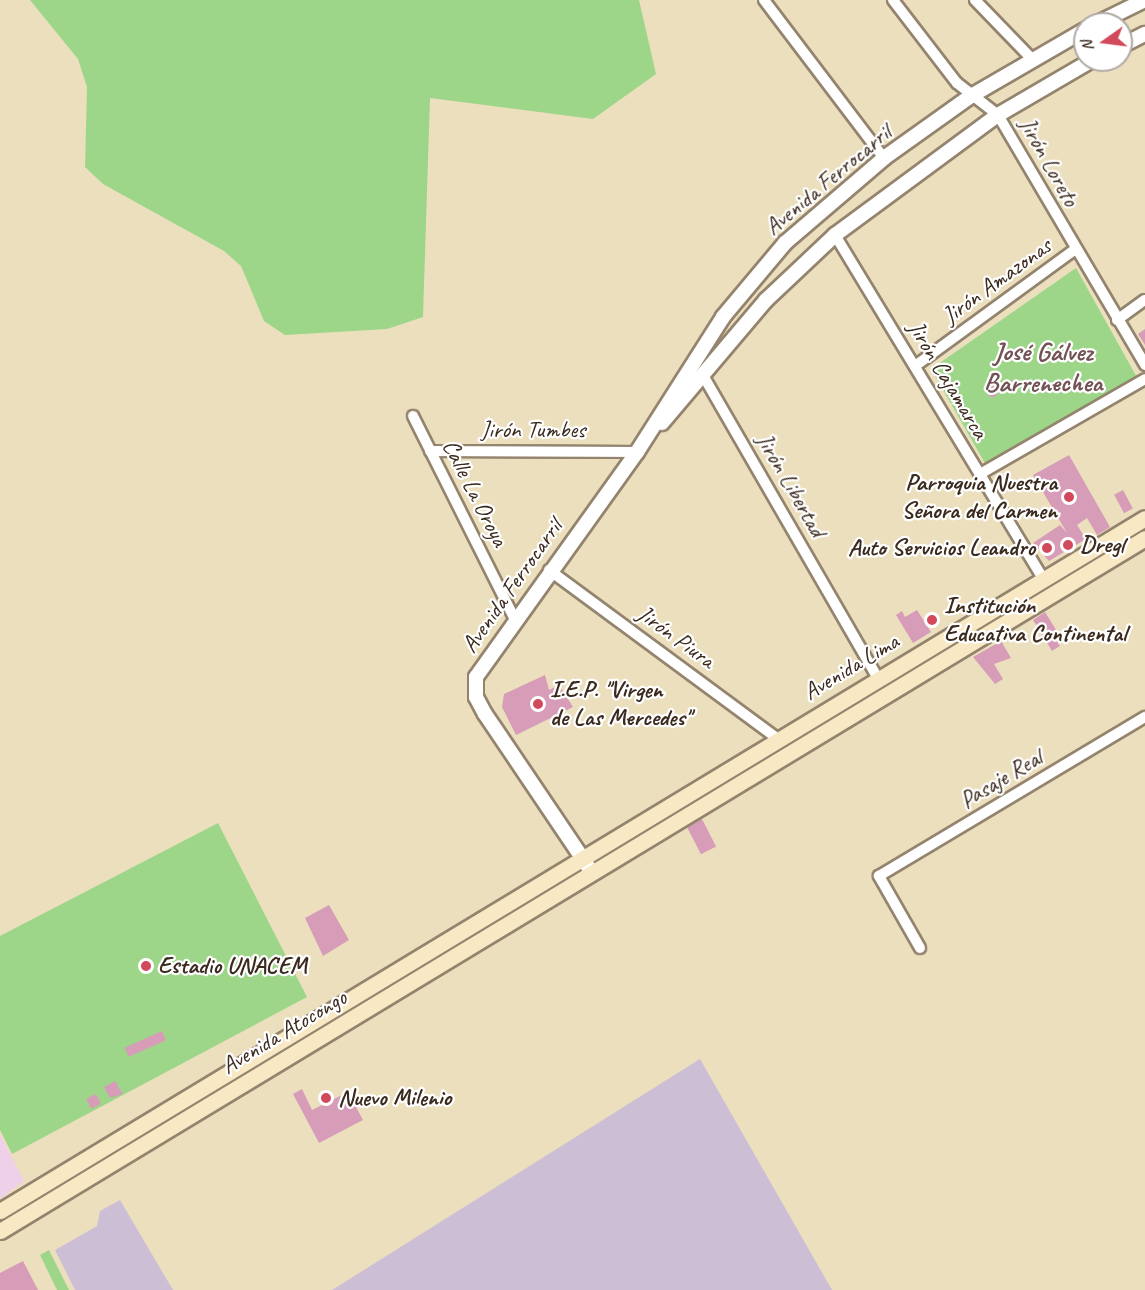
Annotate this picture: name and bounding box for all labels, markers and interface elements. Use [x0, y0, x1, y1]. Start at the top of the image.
north arrow [1073, 12, 1133, 72]
text: N [1077, 39, 1098, 53]
street label: Jirón Loreto [1013, 112, 1085, 212]
street label: Avenida Ferrocarril [759, 119, 897, 241]
street label: Jirón Amazonas [937, 232, 1057, 330]
street label: Jirón Cajamarca [901, 315, 995, 445]
district label: José Gálvez Barrenechea [984, 335, 1102, 398]
street label: Jirón Tumbes [481, 416, 585, 444]
street label: Jirón Libertad [750, 428, 832, 542]
street label: Calle La Oroya [436, 434, 514, 552]
place label: Parroquia Nuestra Señora del Carmen [902, 469, 1057, 525]
marker: Parroquia Nuestra Señora del Carmen [1062, 490, 1076, 504]
street label: Avenida Ferrocarril [455, 514, 569, 658]
place label: Dregl [1080, 531, 1124, 559]
place label: Auto Servicios Leandro [848, 534, 1035, 562]
marker: Dregl [1061, 538, 1075, 552]
marker: Auto Servicios Leandro [1040, 541, 1054, 555]
place label: Institución Educativa Continental [944, 592, 1127, 648]
street label: Jirón Piura [632, 599, 720, 675]
marker: Institución Educativa Continental [925, 613, 939, 627]
street label: Avenida Lima [798, 627, 904, 707]
place label: I.E.P. "Virgen de Las Mercedes" [550, 676, 691, 732]
marker: I.E.P. "Virgen de Las Mercedes" [531, 697, 545, 711]
street label: Pasaje Real [955, 743, 1047, 815]
place label: Estadio UNACEM [158, 952, 307, 980]
marker: Estadio UNACEM [139, 959, 153, 973]
street label: Avenida Atocongo [216, 983, 352, 1081]
place label: Nuevo Milenio [338, 1084, 451, 1112]
marker: Nuevo Milenio [319, 1091, 333, 1105]

